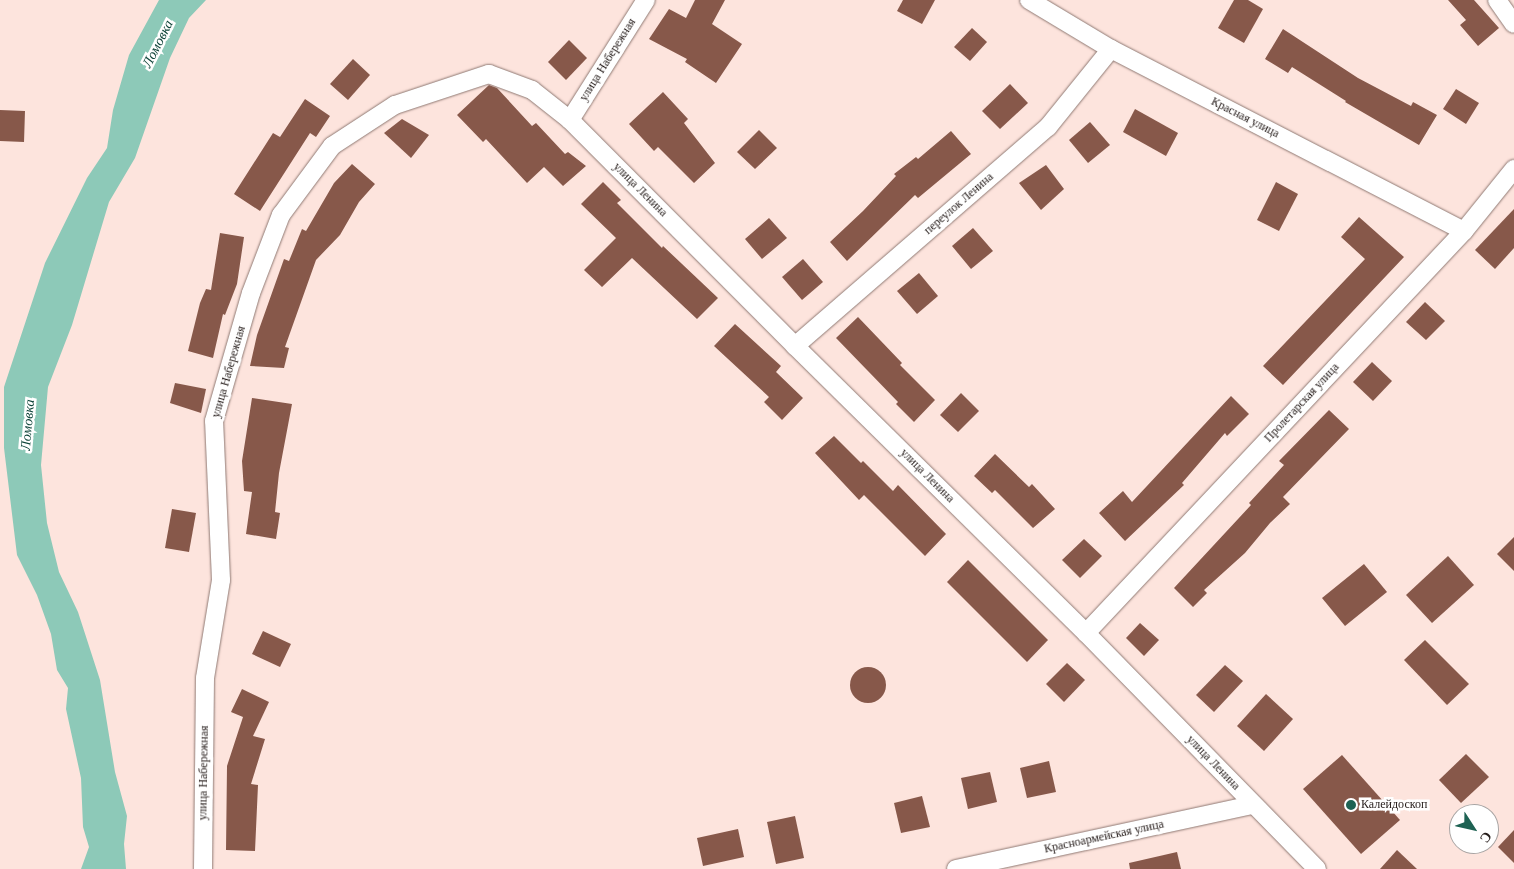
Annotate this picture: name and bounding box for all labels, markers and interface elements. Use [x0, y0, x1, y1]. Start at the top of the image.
street label: улица Набережная [577, 16, 639, 104]
water label: Ломовка [139, 17, 177, 71]
street label: Красная улица [1209, 95, 1281, 141]
street label: улица Ленина [610, 160, 670, 220]
street label: переулок Ленина [921, 170, 997, 238]
street label: улица Набережная [209, 324, 249, 420]
street label: Пролетарская улица [1262, 360, 1342, 446]
water label: Ломовка [17, 399, 39, 451]
street label: улица Ленина [897, 446, 957, 506]
street label: улица Набережная [196, 725, 212, 821]
street label: улица Ленина [1183, 733, 1243, 793]
place label: Калейдоскоп [1361, 798, 1427, 812]
marker: Калейдоскоп [1345, 799, 1357, 811]
north arrow [1449, 804, 1499, 854]
street label: Красноармейская улица [1043, 817, 1165, 857]
text: С [1477, 829, 1495, 846]

